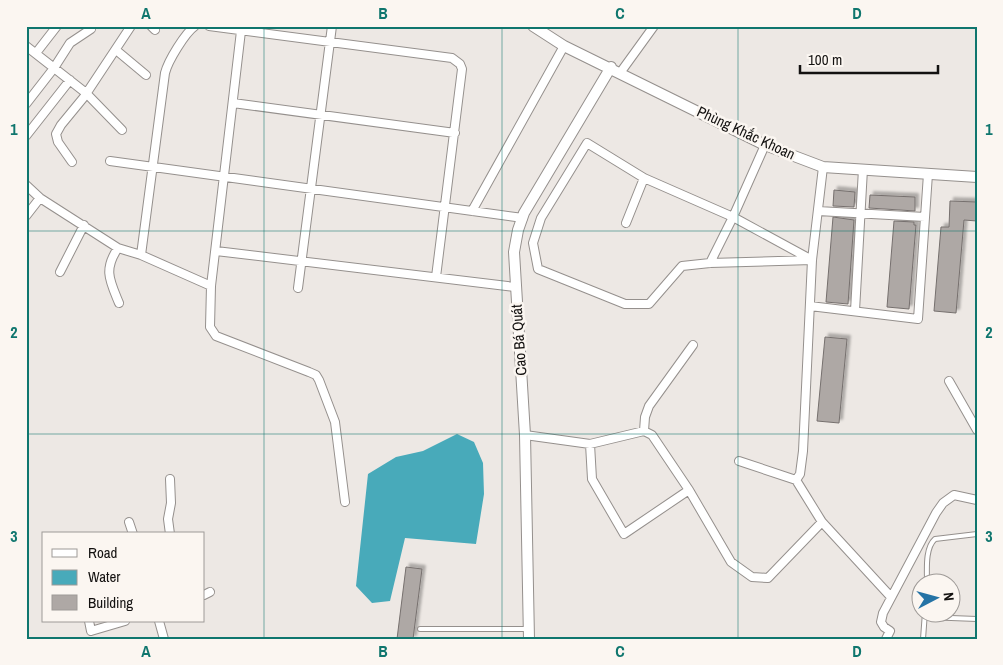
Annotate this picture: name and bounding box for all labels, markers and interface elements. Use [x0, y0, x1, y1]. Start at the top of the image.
text: A [141, 2, 151, 24]
text: B [378, 2, 388, 24]
text: C [615, 2, 625, 24]
text: D [852, 2, 862, 24]
scale bar [800, 42, 938, 74]
text: 100 m [808, 49, 842, 70]
street label: Phùng Khắc Khoan [694, 101, 799, 164]
text: 1 [10, 118, 18, 140]
text: 1 [985, 118, 993, 140]
street label: Cao Bá Quát [506, 303, 531, 376]
text: 2 [10, 321, 18, 343]
text: 2 [985, 321, 993, 343]
text: 3 [10, 525, 18, 547]
text: 3 [985, 525, 993, 547]
legend [42, 532, 205, 622]
text: Road [88, 542, 117, 563]
text: Water [88, 566, 120, 587]
north arrow [910, 572, 960, 622]
text: Building [88, 592, 133, 613]
text: N [940, 592, 958, 602]
text: A [141, 640, 151, 662]
text: B [378, 640, 388, 662]
text: C [615, 640, 625, 662]
text: D [852, 640, 862, 662]

